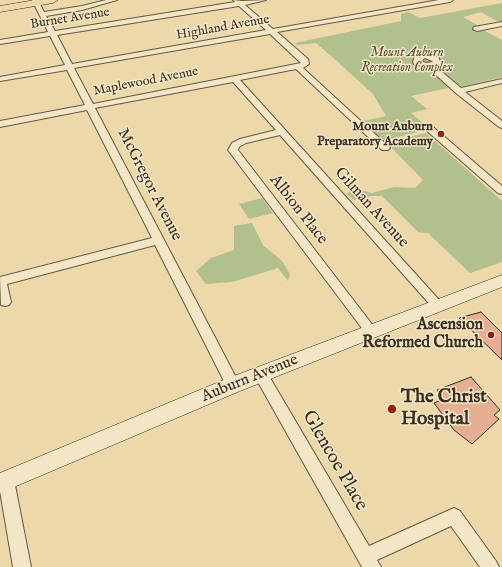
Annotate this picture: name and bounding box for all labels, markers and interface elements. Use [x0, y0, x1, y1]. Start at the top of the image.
street label: Burnet Avenue [29, 5, 111, 33]
street label: Highland Avenue [175, 12, 271, 44]
park label: Mount Auburn Recreation Complex [361, 45, 453, 76]
street label: Maplewood Avenue [92, 64, 200, 100]
place label: Mount Auburn Preparatory Academy [317, 119, 433, 150]
street label: McGregor Avenue [112, 126, 186, 244]
marker: Mount Auburn Preparatory Academy [436, 129, 446, 139]
street label: Gilman Avenue [330, 164, 412, 252]
street label: Albion Place [265, 171, 331, 249]
place label: Ascension Reformed Church [362, 316, 483, 354]
marker: Ascension Reformed Church [486, 330, 496, 340]
street label: Auburn Avenue [199, 351, 301, 407]
place label: The Christ Hospital [401, 387, 487, 431]
marker: The Christ Hospital [386, 403, 398, 415]
street label: Glencoe Place [296, 407, 372, 515]

